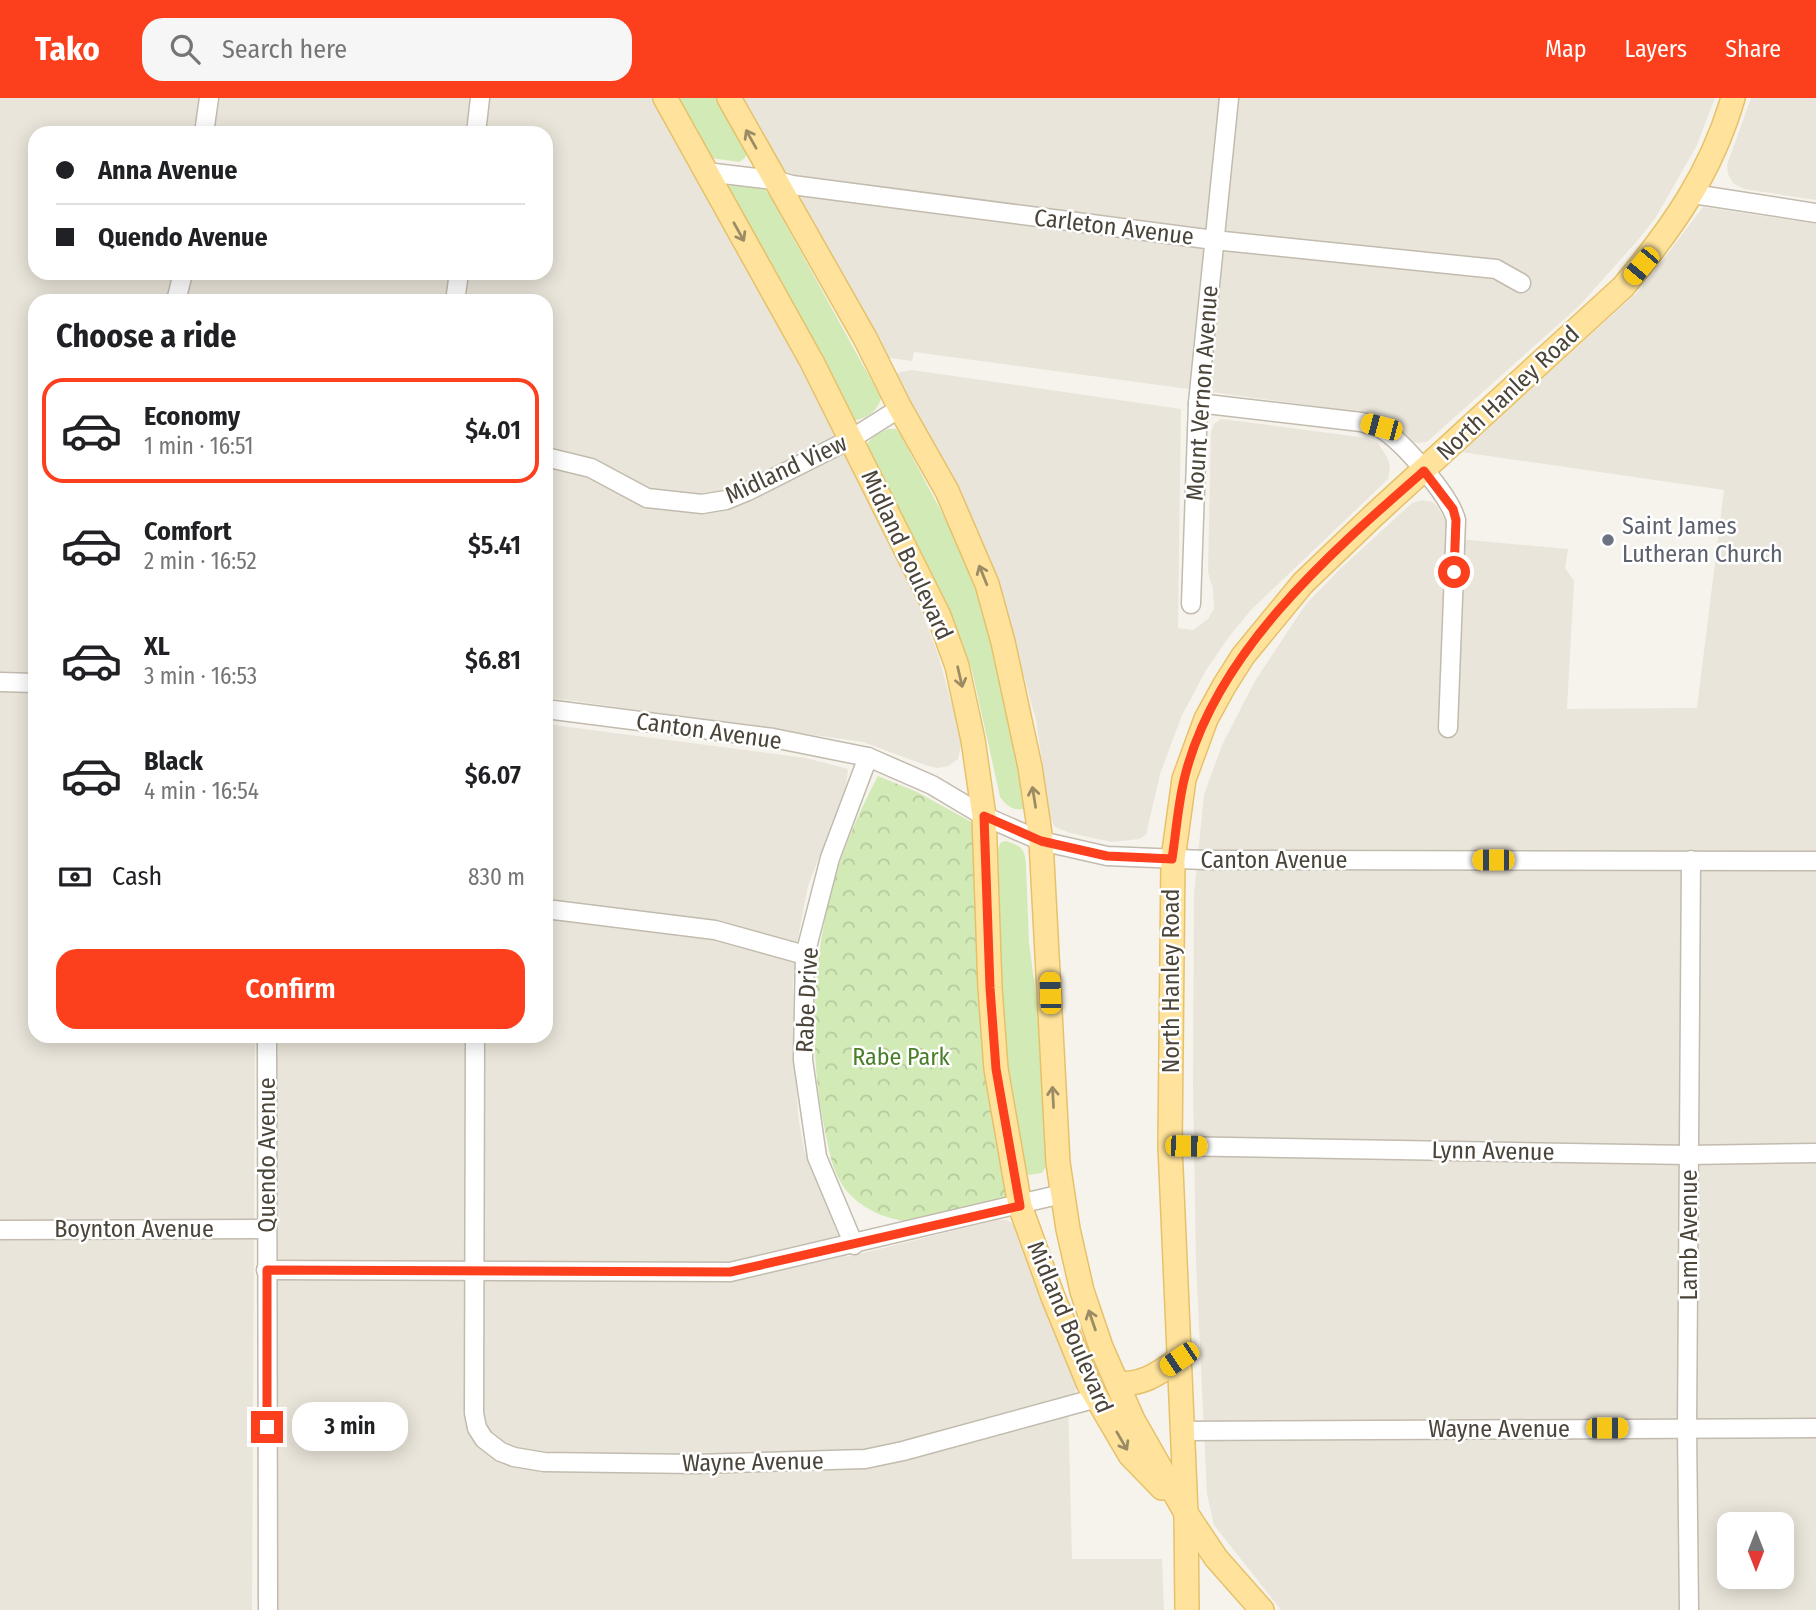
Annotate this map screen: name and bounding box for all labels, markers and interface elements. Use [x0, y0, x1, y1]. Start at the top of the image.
search box [142, 18, 632, 81]
text: Tako [35, 29, 100, 69]
icon: search [166, 30, 204, 68]
text: Search here [222, 34, 347, 65]
text: Map [1545, 35, 1587, 63]
text: Layers [1625, 35, 1687, 63]
text: Share [1725, 35, 1781, 63]
one-way arrow [744, 129, 757, 150]
text: Anna Avenue [98, 155, 237, 186]
street label: Carleton Avenue [1033, 203, 1195, 251]
one-way arrow [733, 221, 746, 242]
text: Quendo Avenue [98, 222, 268, 253]
car [1620, 243, 1663, 289]
street label: Mount Vernon Avenue [1181, 284, 1223, 502]
text: Choose a ride [56, 317, 237, 355]
street label: North Hanley Road [1431, 320, 1585, 466]
icon: car [60, 399, 123, 462]
text: Economy [144, 401, 240, 432]
car [1358, 411, 1405, 443]
text: $4.01 [465, 415, 521, 446]
street label: Midland View [721, 429, 852, 509]
text: 1 min · 16:51 [144, 432, 253, 460]
street label: Midland Boulevard [855, 466, 959, 644]
place label: Saint James Lutheran Church [1622, 512, 1783, 568]
icon: car [60, 514, 123, 577]
text: Comfort [144, 516, 232, 547]
text: $5.41 [468, 530, 521, 561]
marker: Saint James Lutheran Church [1600, 532, 1616, 548]
text: 2 min · 16:52 [144, 547, 257, 575]
route start [1438, 556, 1470, 588]
one-way arrow [976, 565, 989, 587]
icon: car [60, 629, 123, 692]
text: XL [144, 631, 170, 662]
text: $6.81 [465, 645, 521, 676]
text: 3 min · 16:53 [144, 662, 257, 690]
one-way arrow [953, 665, 967, 688]
street label: Canton Avenue [634, 707, 784, 755]
icon: car [60, 744, 123, 807]
text: Black [144, 746, 203, 777]
text: $6.07 [465, 760, 521, 791]
text: 4 min · 16:54 [144, 777, 259, 805]
one-way arrow [1028, 786, 1041, 809]
street label: Canton Avenue [1201, 846, 1347, 874]
car [1473, 850, 1515, 871]
icon: cash [56, 858, 94, 896]
text: Cash [112, 861, 162, 892]
text: 830 m [468, 863, 525, 891]
street label: North Hanley Road [1157, 889, 1185, 1073]
street label: Rabe Drive [790, 947, 824, 1053]
button: Confirm [56, 949, 525, 1029]
car [1039, 972, 1062, 1014]
park label: Rabe Park [852, 1043, 951, 1071]
street label: Quendo Avenue [253, 1077, 281, 1233]
one-way arrow [1047, 1086, 1060, 1109]
car [1165, 1135, 1208, 1157]
street label: Lynn Avenue [1431, 1136, 1555, 1166]
street label: Lamb Avenue [1675, 1169, 1703, 1301]
street label: Boynton Avenue [54, 1215, 214, 1243]
street label: Midland Boulevard [1021, 1237, 1119, 1417]
one-way arrow [1085, 1310, 1097, 1332]
car [1156, 1339, 1203, 1379]
callout: 3 min [292, 1402, 407, 1452]
route end [251, 1411, 283, 1443]
text: 3 min [324, 1412, 376, 1440]
street label: Wayne Avenue [1428, 1415, 1570, 1443]
car [1587, 1418, 1629, 1439]
one-way arrow [1115, 1431, 1129, 1451]
street label: Wayne Avenue [682, 1447, 824, 1477]
north arrow [1717, 1512, 1794, 1589]
map controls [1717, 1512, 1794, 1589]

